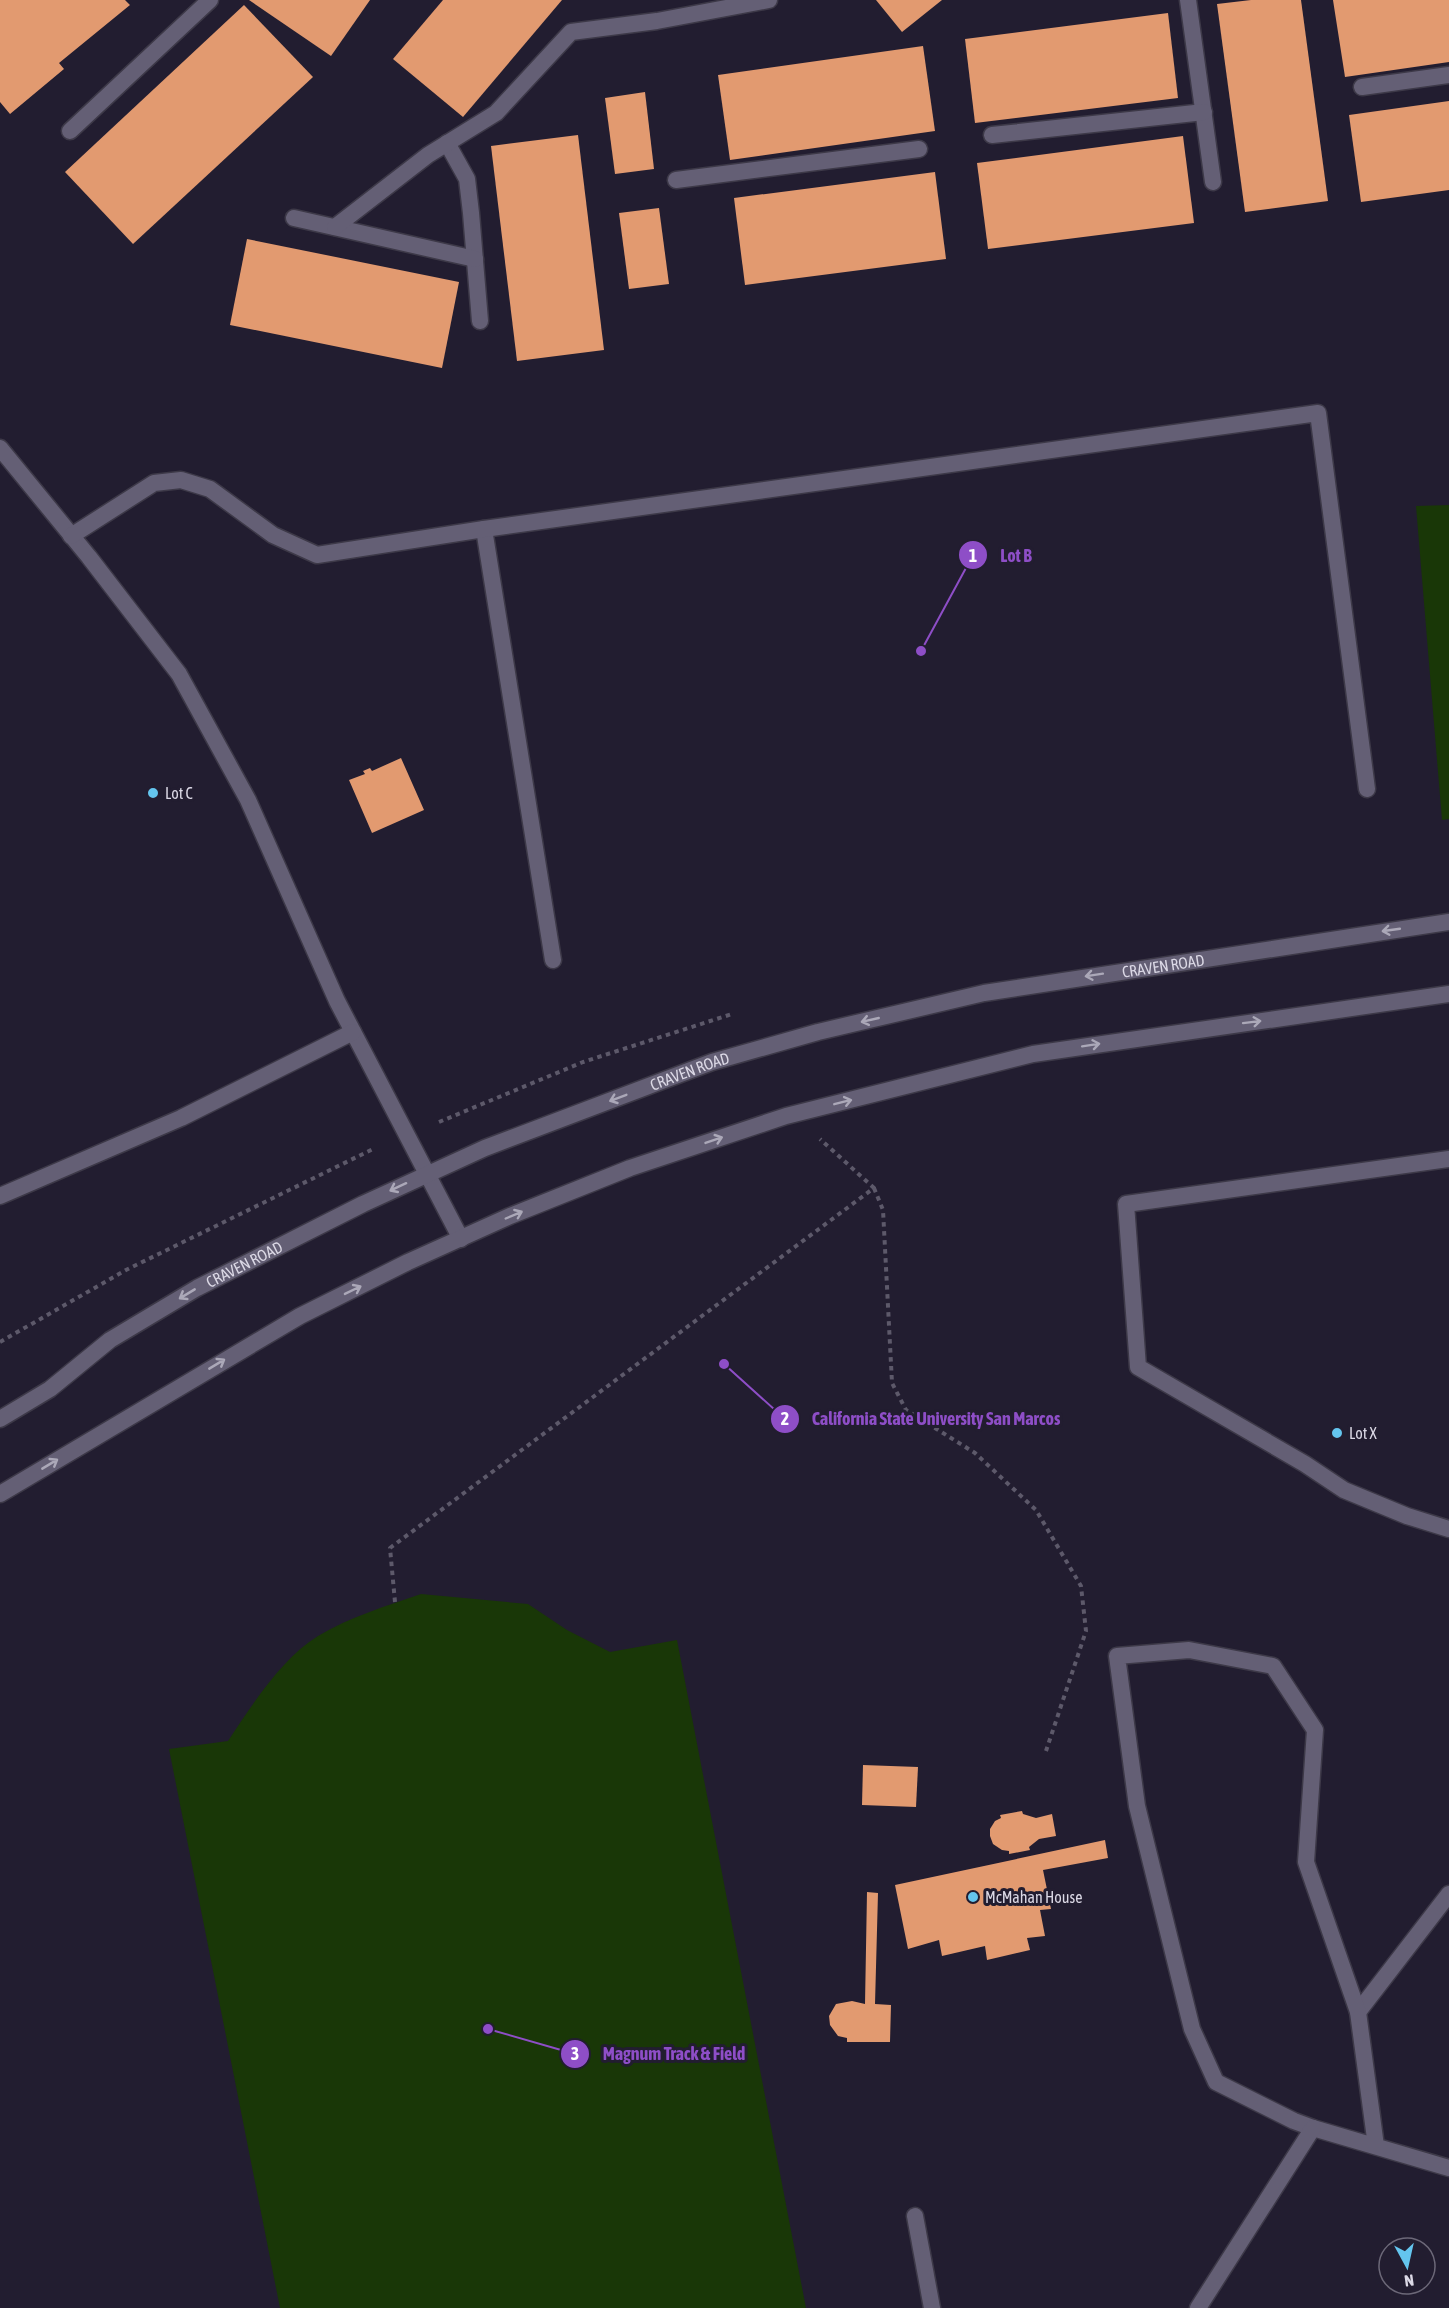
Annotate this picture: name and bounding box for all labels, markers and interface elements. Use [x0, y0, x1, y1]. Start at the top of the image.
callout: Lot B [958, 537, 1044, 573]
text: 1 [969, 545, 977, 566]
text: Lot B [1000, 545, 1032, 566]
place label: Lot C [165, 784, 193, 802]
marker: Lot C [146, 786, 160, 800]
one-way arrow [1382, 925, 1402, 936]
street label: CRAVEN ROAD [1121, 950, 1206, 981]
one-way arrow [1085, 970, 1105, 981]
one-way arrow [860, 1014, 879, 1026]
one-way arrow [1241, 1017, 1261, 1028]
one-way arrow [1081, 1040, 1101, 1051]
street label: CRAVEN ROAD [647, 1049, 731, 1094]
one-way arrow [609, 1093, 627, 1104]
one-way arrow [833, 1096, 852, 1108]
one-way arrow [704, 1133, 723, 1144]
one-way arrow [390, 1182, 408, 1194]
one-way arrow [505, 1209, 523, 1220]
street label: CRAVEN ROAD [203, 1237, 285, 1291]
one-way arrow [343, 1283, 361, 1295]
one-way arrow [179, 1288, 196, 1300]
one-way arrow [208, 1357, 225, 1369]
callout: California State University San Marcos [770, 1401, 1073, 1437]
text: 2 [781, 1408, 789, 1429]
text: California State University San Marcos [812, 1408, 1061, 1429]
place label: Lot X [1349, 1424, 1378, 1442]
marker: Lot X [1330, 1426, 1344, 1440]
one-way arrow [41, 1458, 58, 1470]
place label: McMahan House [985, 1888, 1082, 1906]
marker: McMahan House [966, 1890, 980, 1904]
callout: Magnum Track & Field [560, 2036, 757, 2072]
text: 3 [571, 2043, 579, 2064]
text: Magnum Track & Field [603, 2043, 745, 2064]
north arrow [1377, 2236, 1437, 2296]
text: N [1403, 2271, 1415, 2290]

